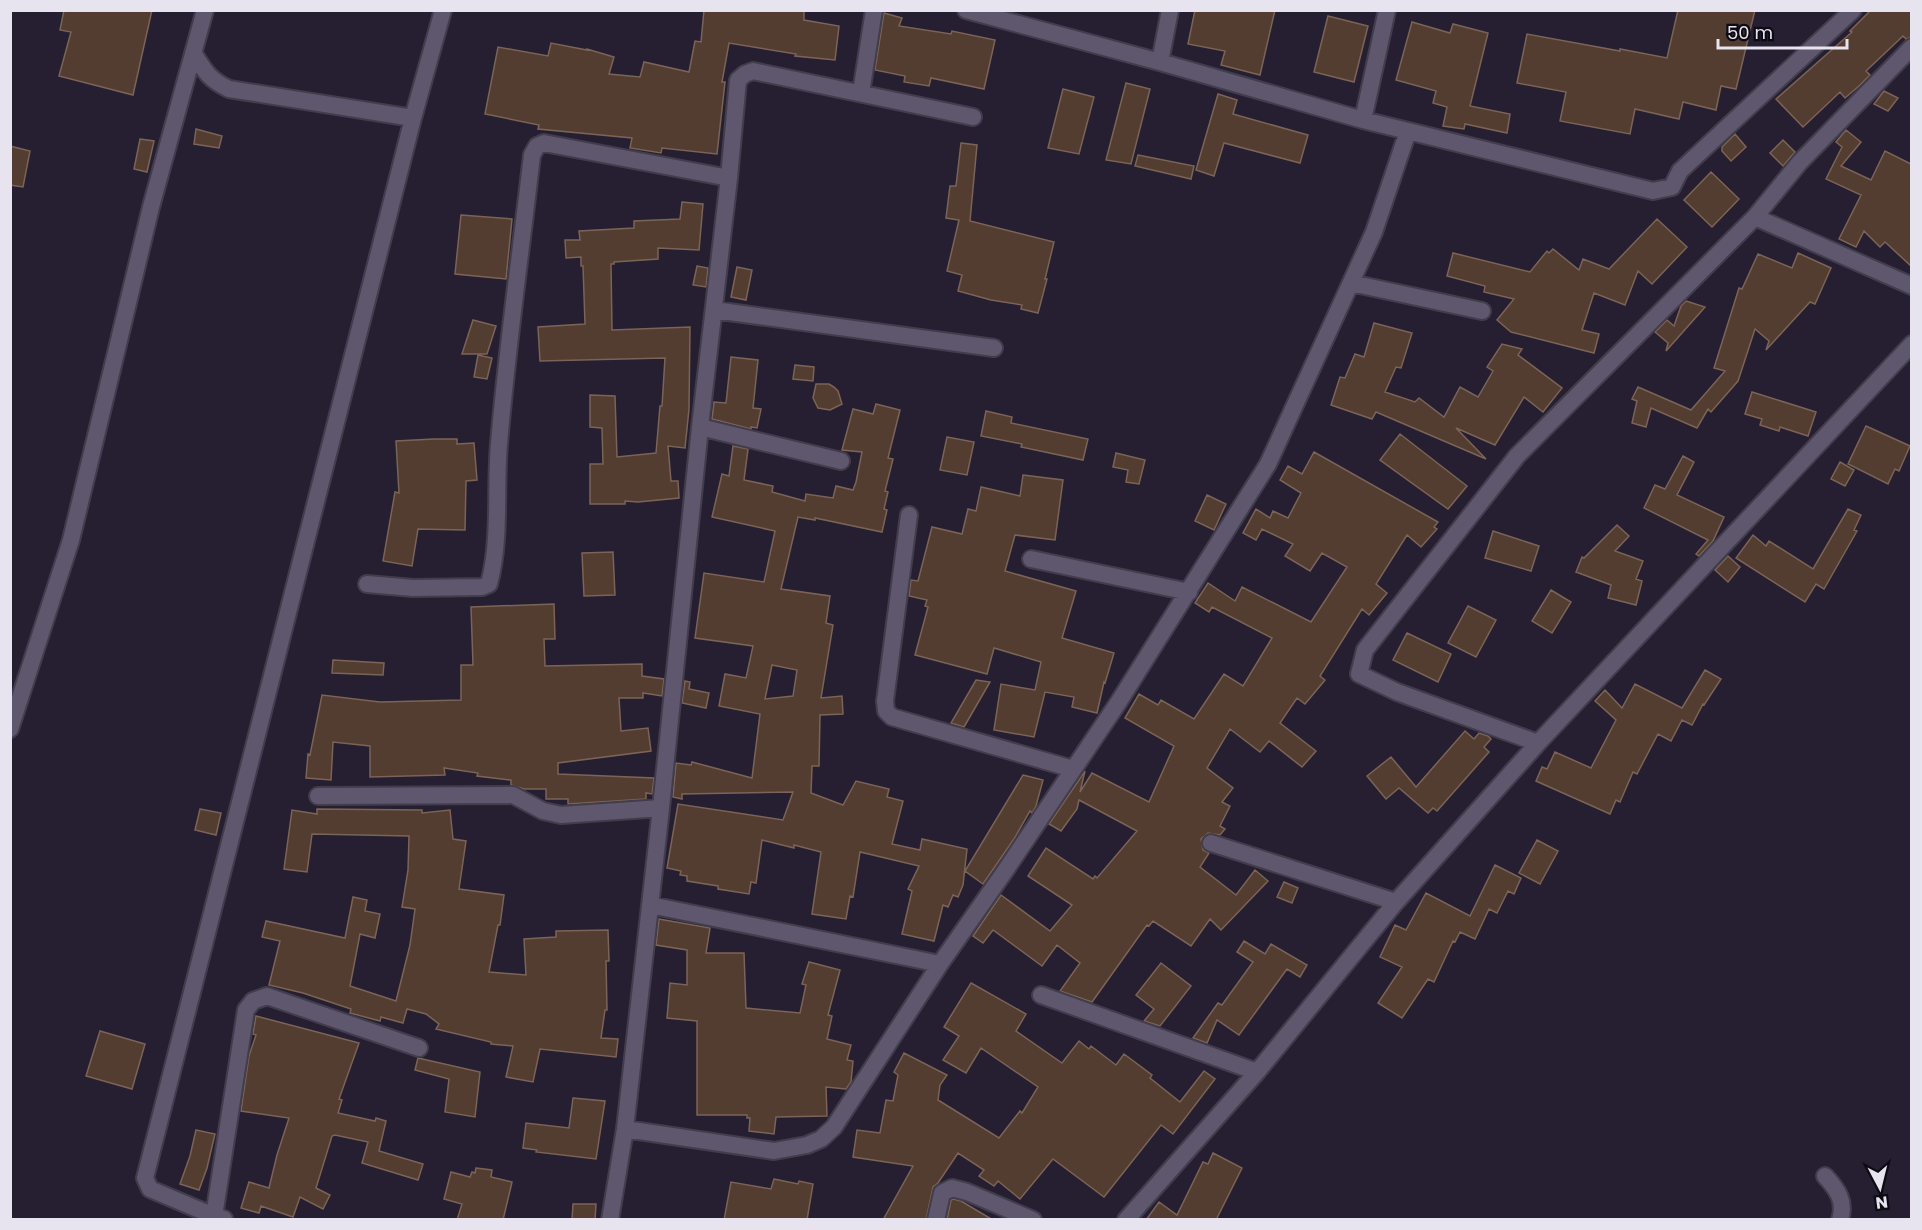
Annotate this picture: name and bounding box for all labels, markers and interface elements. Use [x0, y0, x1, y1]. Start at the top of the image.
scale bar [1718, 12, 1847, 50]
text: 50 m [1727, 20, 1773, 45]
north arrow [1850, 1158, 1910, 1218]
text: N [1874, 1190, 1889, 1215]

